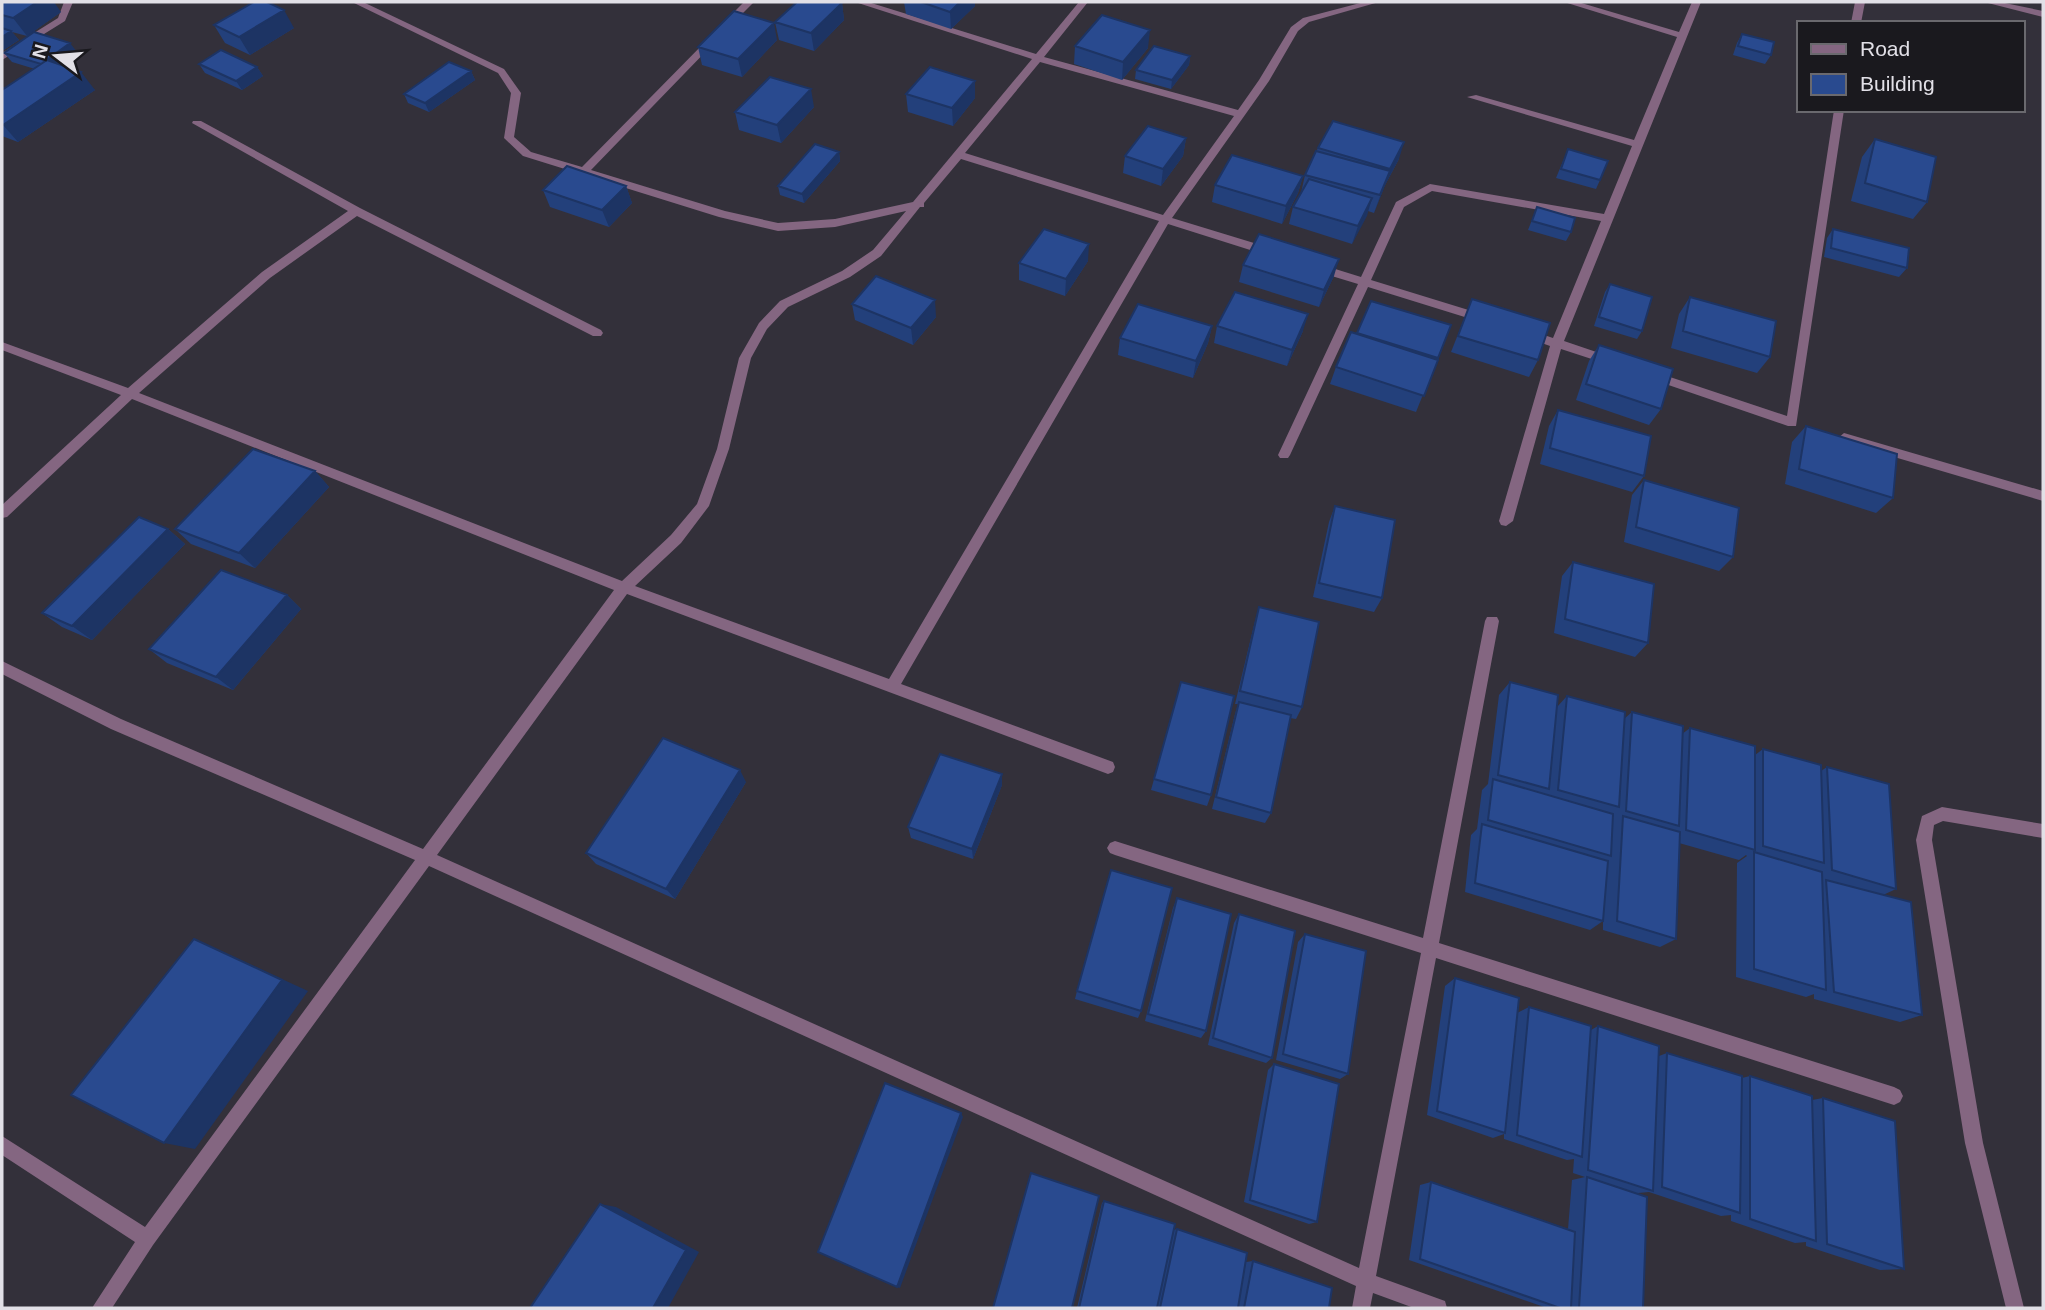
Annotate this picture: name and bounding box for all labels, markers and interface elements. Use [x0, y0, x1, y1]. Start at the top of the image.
north arrow [21, 21, 91, 91]
legend [1797, 21, 2024, 112]
text: Road [1860, 37, 1910, 60]
text: N [28, 42, 52, 61]
text: Building [1860, 72, 1935, 95]

